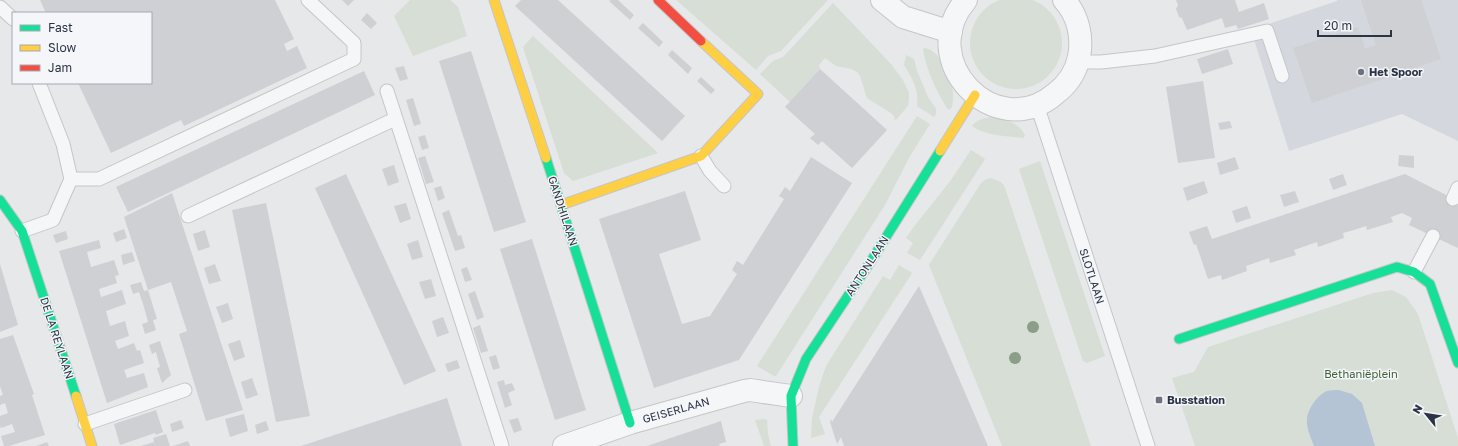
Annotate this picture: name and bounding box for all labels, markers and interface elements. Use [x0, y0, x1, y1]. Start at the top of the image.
legend [12, 12, 152, 84]
scale bar [1318, 12, 1391, 38]
text: 20 m [1324, 18, 1352, 33]
text: Fast [48, 20, 73, 35]
text: Slow [48, 40, 76, 55]
text: Jam [48, 60, 72, 75]
place label: Het Spoor [1369, 65, 1423, 78]
marker: Het Spoor [1356, 67, 1366, 77]
street label: GANDHILAAN [546, 174, 581, 247]
street label: ANTONLAAN [842, 233, 891, 298]
street label: SLOTLAAN [1077, 246, 1108, 305]
street label: DE LA REYLAAN [38, 295, 77, 380]
park label: Bethaniëplein [1324, 367, 1398, 380]
place label: Busstation [1167, 393, 1225, 406]
street label: GEISERLAAN [641, 394, 711, 425]
north arrow [1406, 394, 1446, 434]
marker: Busstation [1154, 395, 1164, 405]
text: N [1409, 402, 1425, 416]

